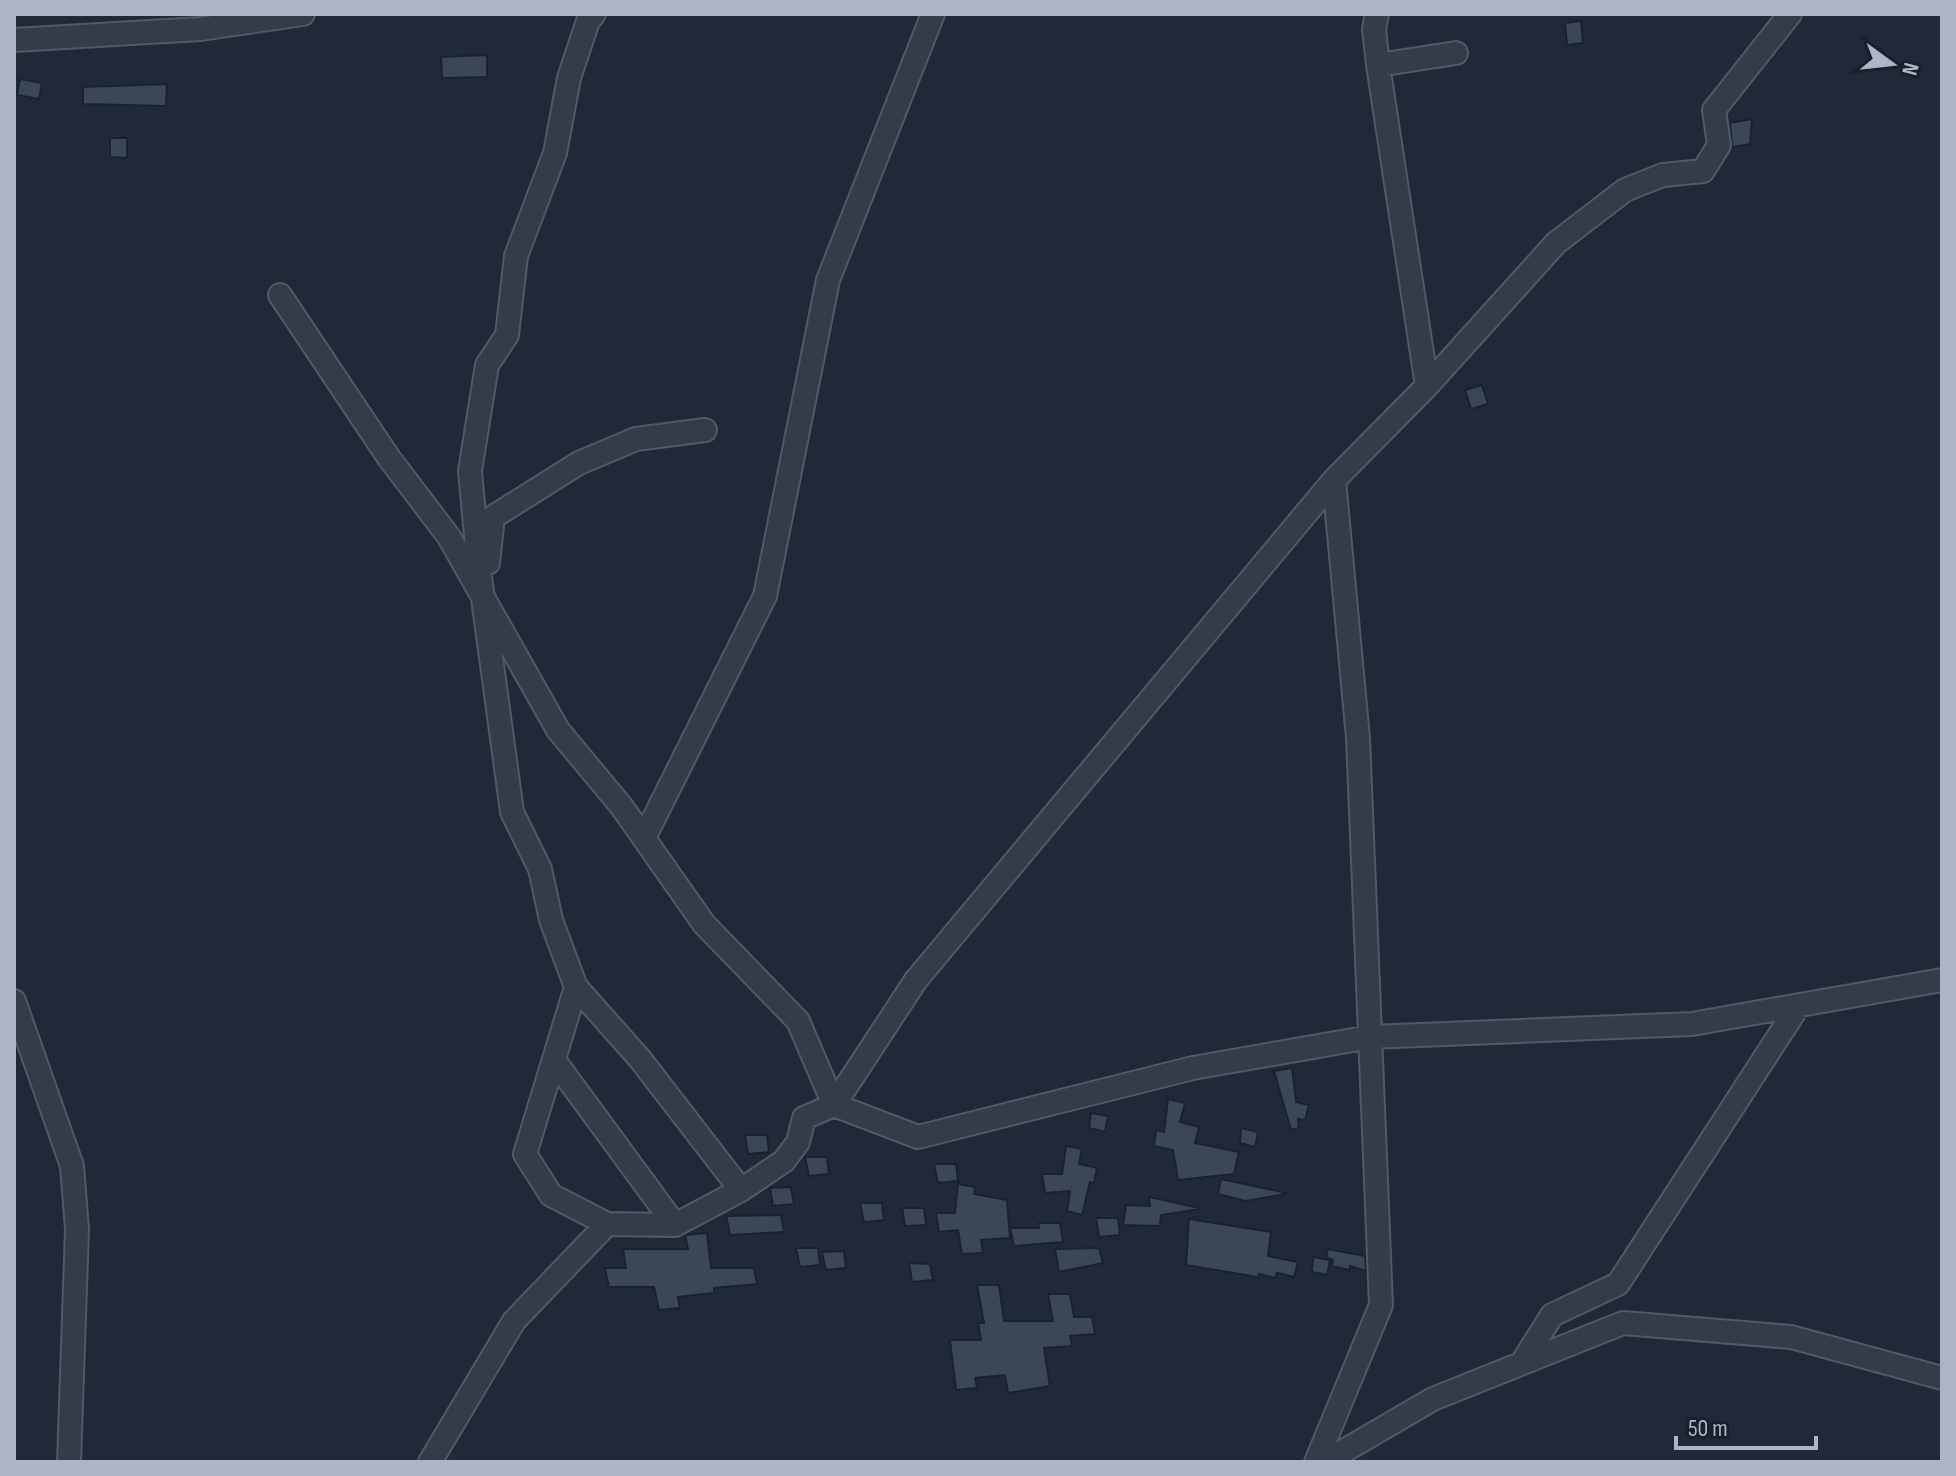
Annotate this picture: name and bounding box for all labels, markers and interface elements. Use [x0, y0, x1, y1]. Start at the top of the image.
north arrow [1852, 24, 1932, 104]
text: N [1895, 60, 1924, 78]
scale bar [1676, 1400, 1816, 1450]
text: 50 m [1688, 1414, 1728, 1443]

